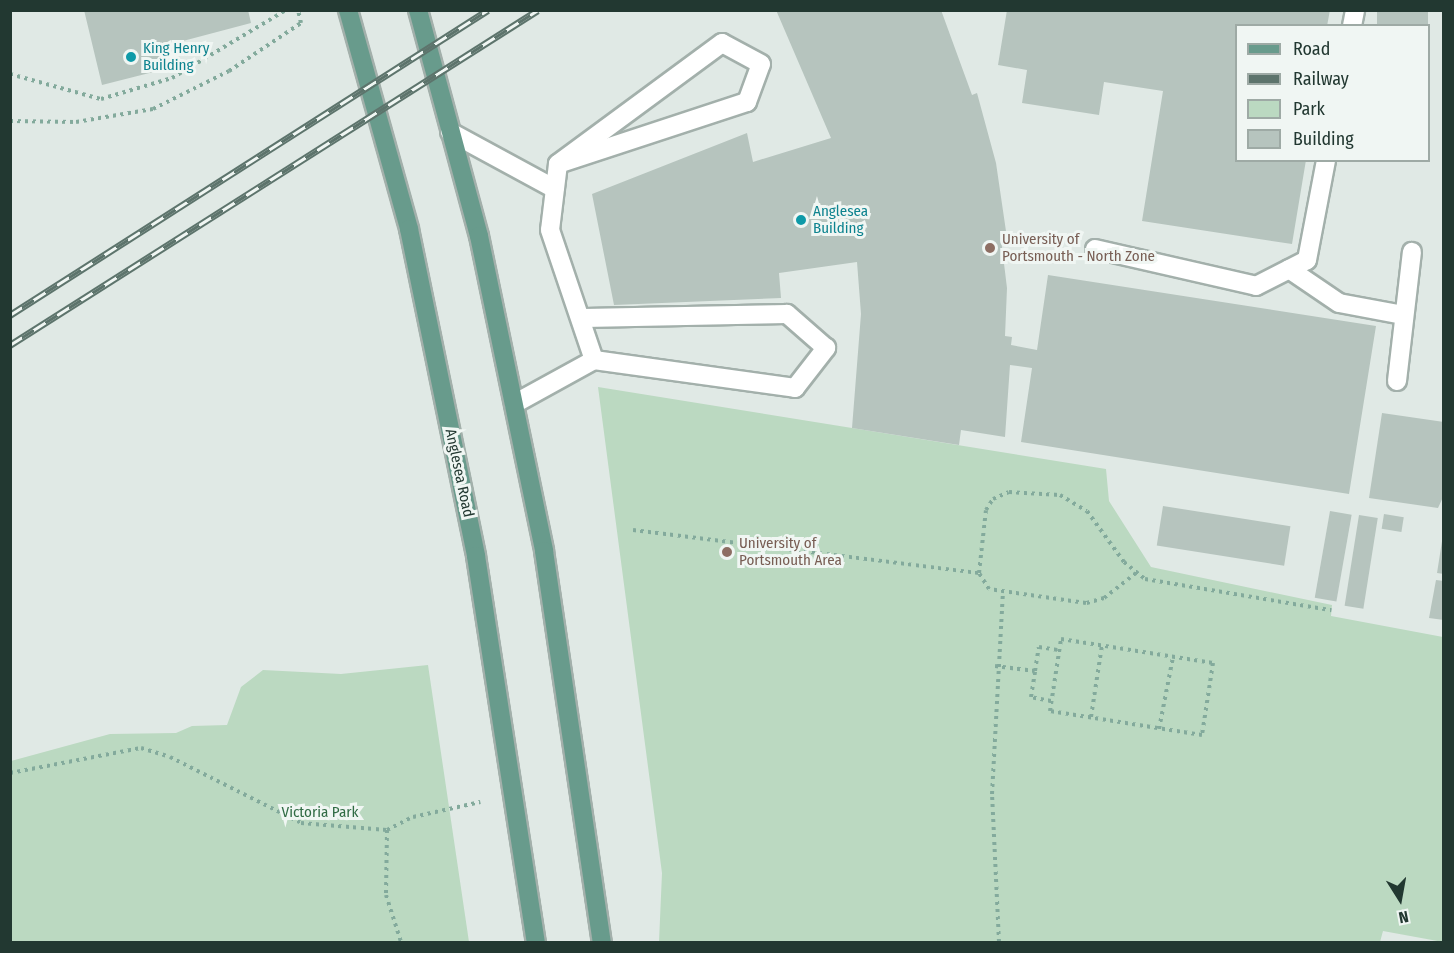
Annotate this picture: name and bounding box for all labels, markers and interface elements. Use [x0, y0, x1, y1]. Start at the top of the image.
legend [1235, 24, 1430, 162]
text: Road [1293, 38, 1330, 60]
place label: King Henry Building [143, 39, 210, 74]
marker: King Henry Building [124, 50, 138, 64]
text: Railway [1293, 68, 1349, 90]
text: Park [1293, 98, 1325, 120]
text: Building [1293, 128, 1354, 150]
place label: Anglesea Building [813, 202, 868, 237]
marker: Anglesea Building [794, 213, 808, 227]
place label: University of Portsmouth - North Zone [1002, 230, 1155, 265]
marker: University of Portsmouth - North Zone [983, 241, 997, 255]
street label: Anglesea Road [441, 427, 477, 519]
place label: University of Portsmouth Area [739, 534, 842, 569]
marker: University of Portsmouth Area [720, 545, 734, 559]
park label: Victoria Park [282, 804, 358, 822]
north arrow [1370, 869, 1430, 929]
text: N [1397, 907, 1410, 927]

